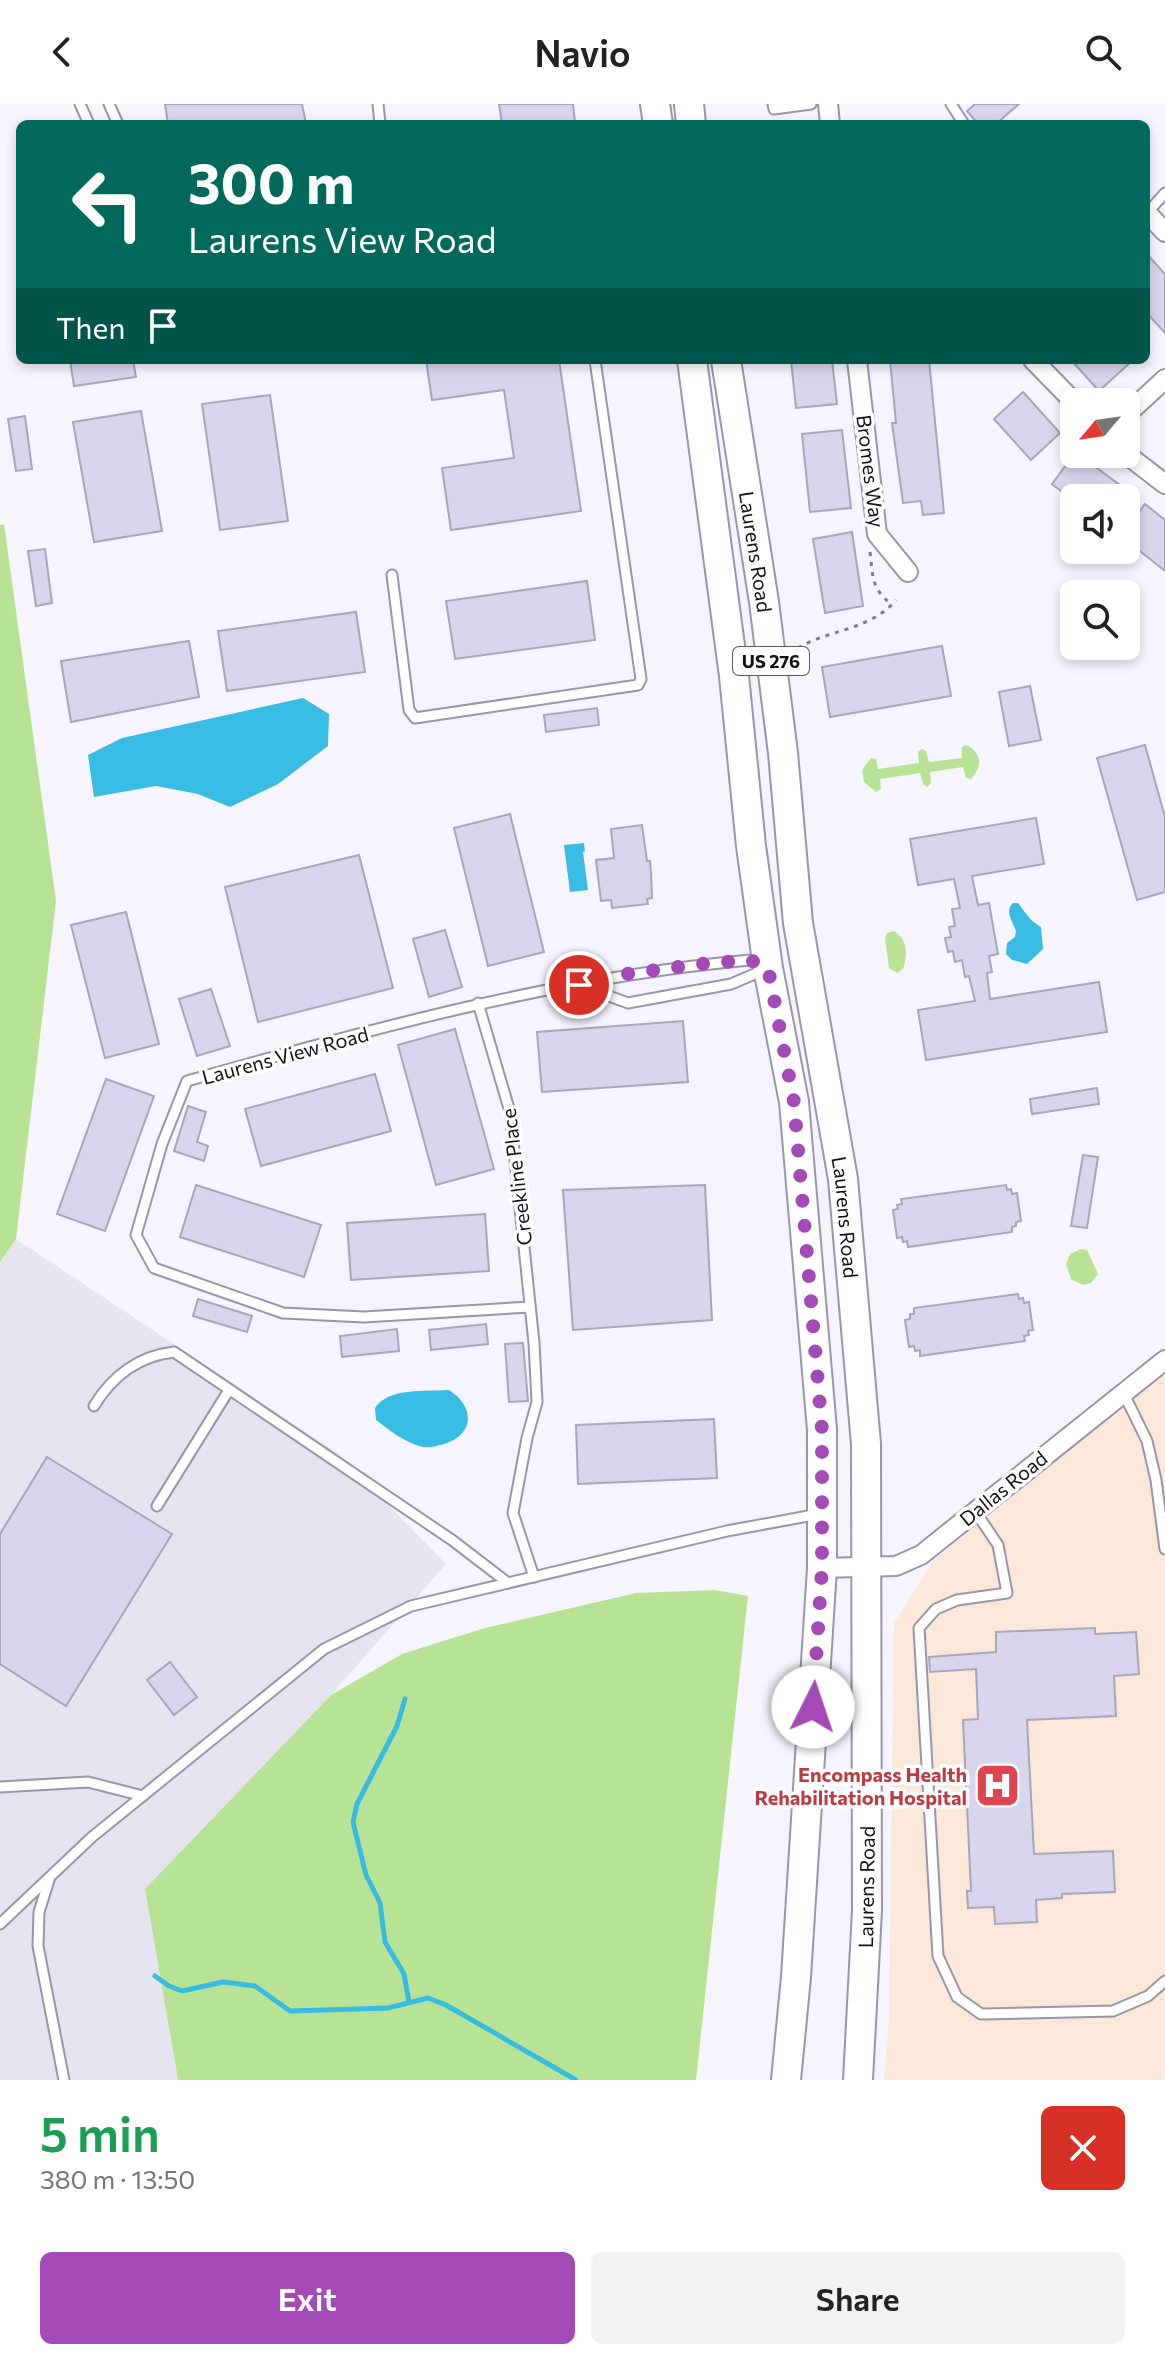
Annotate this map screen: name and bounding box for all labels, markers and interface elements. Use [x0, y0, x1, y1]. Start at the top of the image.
icon: back [40, 30, 84, 74]
text: Navio [534, 30, 631, 74]
icon: search [1081, 30, 1125, 74]
text: 300 m [188, 147, 355, 216]
icon: left [56, 152, 160, 256]
text: Laurens View Road [188, 216, 496, 260]
icon: arrive [141, 304, 185, 348]
text: Then [56, 308, 125, 345]
north arrow [1060, 388, 1140, 468]
map controls [1060, 388, 1140, 660]
street label: Bromes Way [852, 413, 890, 529]
button: sound [1060, 484, 1140, 564]
street label: Laurens Road [735, 489, 777, 614]
button: search [1060, 580, 1140, 660]
road number: US 276 [733, 647, 809, 675]
pin [545, 951, 613, 1019]
icon: arrive [557, 963, 601, 1007]
street label: Laurens View Road [199, 1021, 371, 1089]
street label: Creekline Place [496, 1107, 536, 1247]
street label: Laurens Road [827, 1154, 864, 1279]
street label: Dallas Road [954, 1445, 1052, 1531]
position arrow [771, 1665, 855, 1749]
place label: Encompass Health Rehabilitation Hospital [755, 1762, 967, 1809]
hospital icon: Encompass Health Rehabilitation Hospital [974, 1762, 1022, 1810]
street label: Laurens Road [853, 1826, 879, 1948]
text: 5 min [40, 2103, 160, 2162]
button: close [1041, 2106, 1125, 2190]
text: 380 m · 13:50 [40, 2163, 195, 2194]
button: Exit [40, 2252, 575, 2344]
button: Share [591, 2252, 1125, 2344]

